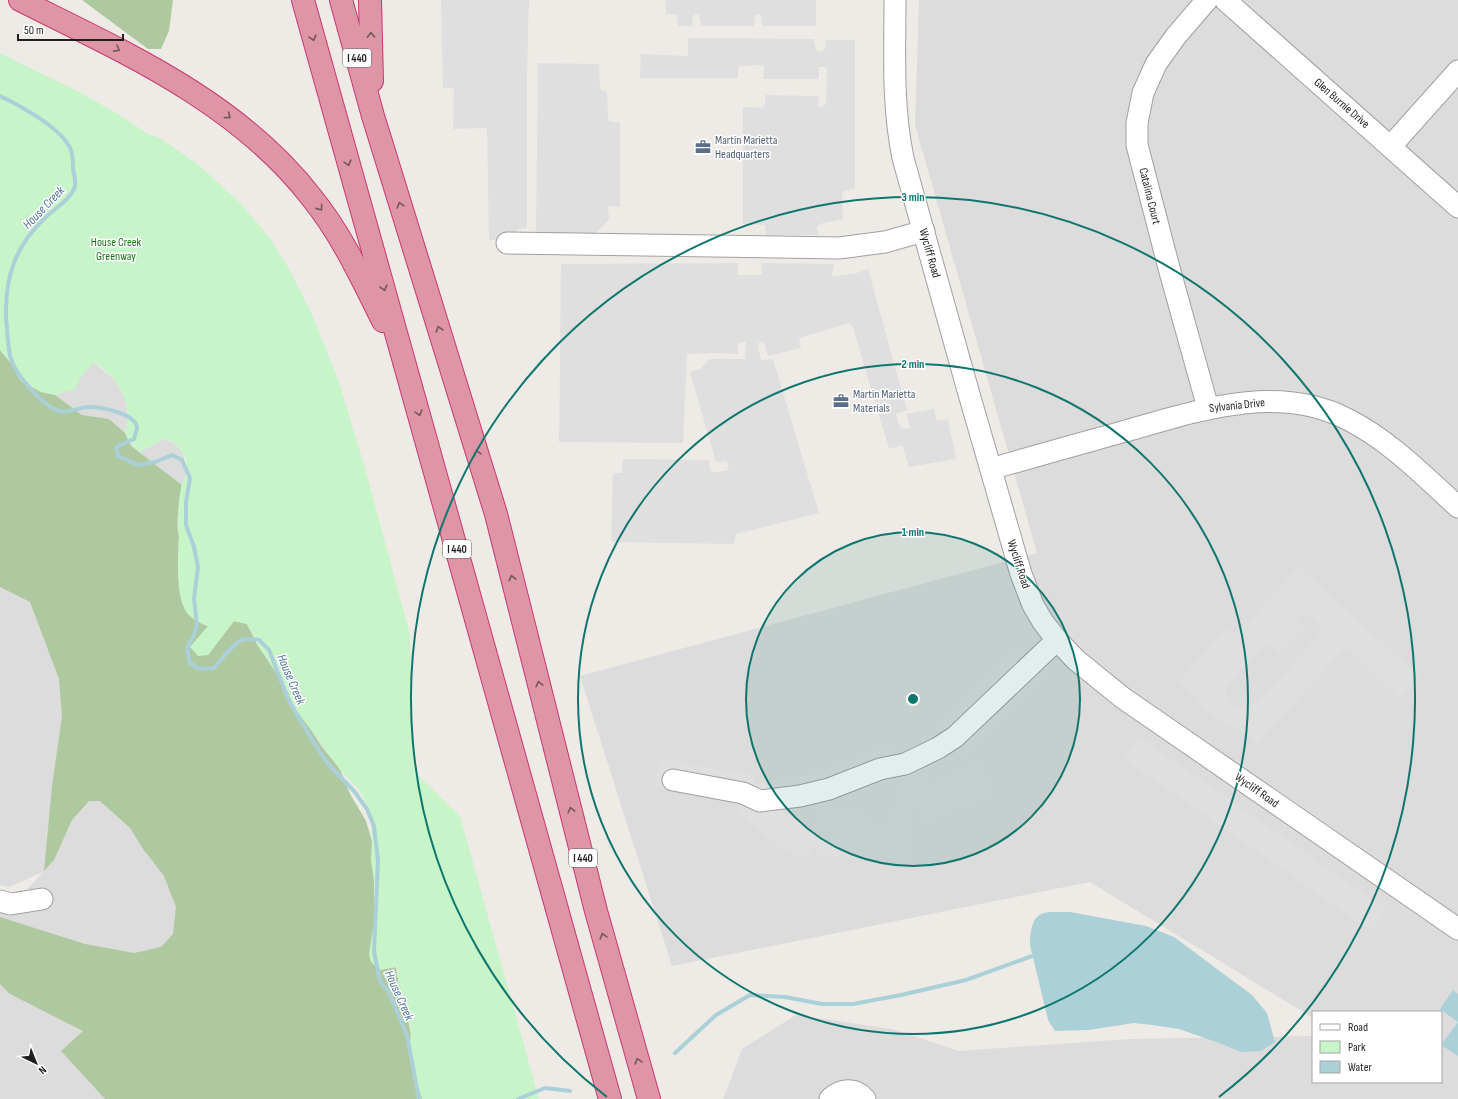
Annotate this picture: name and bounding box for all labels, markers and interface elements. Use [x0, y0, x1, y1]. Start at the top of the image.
scale bar [18, 16, 123, 42]
text: 50 m [24, 23, 44, 38]
one-way arrow [367, 32, 375, 38]
one-way arrow [308, 34, 317, 41]
one-way arrow [113, 44, 120, 52]
road number: I 440 [343, 49, 371, 67]
street label: Glen Burnie Drive [1311, 75, 1373, 132]
one-way arrow [224, 111, 231, 118]
place label: Martin Marietta Headquarters [715, 133, 778, 162]
office icon: Martin Marietta Headquarters [694, 138, 712, 156]
one-way arrow [343, 159, 352, 166]
street label: Catalina Court [1135, 166, 1164, 226]
water label: House Creek [19, 182, 69, 232]
text: 3 min [902, 190, 924, 205]
one-way arrow [396, 202, 405, 209]
one-way arrow [315, 204, 322, 211]
street label: Wycliff Road [915, 227, 944, 280]
park label: House Creek Greenway [91, 235, 142, 264]
one-way arrow [379, 284, 388, 291]
one-way arrow [435, 326, 444, 333]
text: 2 min [902, 357, 924, 372]
place label: Martin Marietta Materials [853, 387, 916, 416]
office icon: Martin Marietta Materials [832, 392, 850, 410]
street label: Sylvania Drive [1208, 395, 1266, 416]
one-way arrow [414, 409, 423, 416]
one-way arrow [473, 450, 482, 457]
text: 1 min [902, 525, 924, 540]
street label: Wycliff Road [1004, 538, 1033, 591]
road number: I 440 [443, 540, 471, 558]
one-way arrow [509, 575, 517, 581]
water label: House Creek [273, 652, 309, 708]
one-way arrow [535, 681, 544, 688]
centre of rings [906, 692, 920, 706]
street label: Wycliff Road [1232, 770, 1282, 811]
one-way arrow [567, 807, 575, 814]
road number: I 440 [569, 849, 597, 867]
one-way arrow [599, 933, 608, 940]
water label: House Creek [381, 968, 418, 1024]
legend [1312, 1011, 1442, 1083]
text: Road [1348, 1020, 1368, 1035]
text: Park [1348, 1040, 1366, 1055]
north arrow [16, 1043, 56, 1083]
one-way arrow [634, 1058, 643, 1065]
text: Water [1348, 1060, 1372, 1075]
text: N [36, 1063, 49, 1077]

